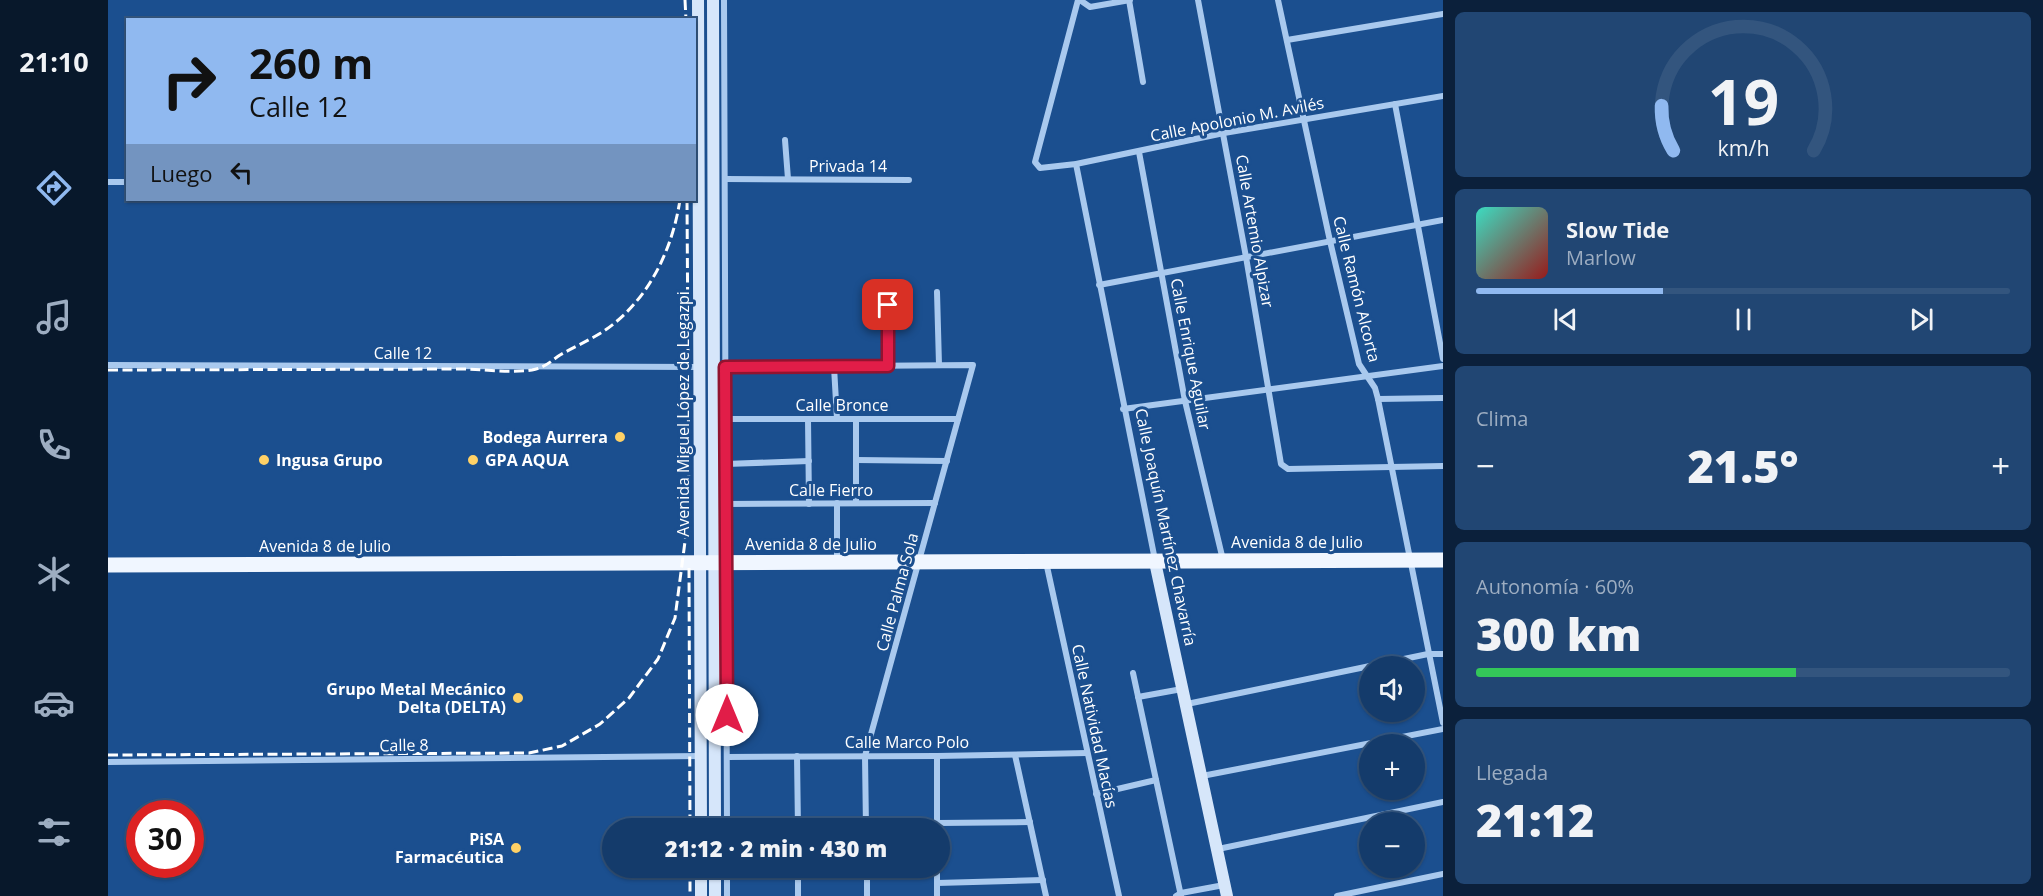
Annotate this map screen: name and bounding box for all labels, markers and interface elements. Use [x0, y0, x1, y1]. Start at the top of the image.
text: 260 m [249, 34, 373, 91]
icon: right [150, 42, 228, 120]
text: 21:10 [19, 43, 89, 80]
text: 19 [1707, 59, 1779, 144]
text: Calle 12 [249, 88, 348, 125]
street label: Calle Apolonio M. Avilés [1148, 91, 1326, 147]
text: km/h [1717, 134, 1769, 163]
street label: Calle Artemio Alpizar [1231, 153, 1279, 310]
street label: Privada 14 [809, 155, 887, 177]
icon: left [225, 156, 258, 189]
text: Luego [150, 158, 213, 188]
icon: directions [33, 167, 75, 209]
street label: Calle Ramón Alcorta [1328, 214, 1386, 364]
text: Slow Tide [1566, 214, 1669, 244]
text: Marlow [1566, 244, 1636, 271]
street label: Calle Enrique Aguilar [1165, 276, 1217, 432]
pin [862, 279, 913, 330]
icon: arrive [871, 288, 904, 321]
street label: Avenida Miguel López de Legazpi [672, 291, 694, 537]
icon: music [33, 296, 75, 338]
icon: previous [1549, 303, 1582, 336]
icon: pause [1727, 303, 1760, 336]
icon: next [1905, 303, 1938, 336]
street label: Calle 12 [374, 342, 432, 364]
street label: Calle Bronce [795, 394, 889, 416]
text: Clima [1476, 405, 1528, 432]
street label: Calle Joaquín Martínez Chavarría [1130, 406, 1202, 648]
icon: phone [33, 424, 75, 466]
place label: Bodega Aurrera [482, 426, 608, 448]
marker: Bodega Aurrera [613, 430, 627, 444]
text: 21.5° [1687, 435, 1799, 496]
text: − [1476, 443, 1495, 488]
text: + [1991, 443, 2010, 488]
place label: Ingusa Grupo [276, 449, 383, 471]
place label: GPA AQUA [485, 449, 570, 471]
marker: Ingusa Grupo [257, 453, 271, 467]
marker: GPA AQUA [466, 453, 480, 467]
street label: Calle Fierro [789, 479, 873, 501]
street label: Calle Palma Sola [871, 530, 923, 654]
street label: Avenida 8 de Julio [1231, 531, 1363, 553]
street label: Avenida 8 de Julio [745, 533, 877, 555]
street label: Avenida 8 de Julio [259, 535, 391, 557]
icon: climate [33, 553, 75, 595]
text: Autonomía · 60% [1476, 573, 1634, 600]
text: 300 km [1476, 603, 1641, 664]
street label: Calle Natividad Macías [1067, 642, 1123, 810]
map controls [1359, 656, 1425, 878]
button: sound [1359, 656, 1425, 722]
place label: Grupo Metal Mecánico Delta (DELTA) [326, 678, 506, 718]
icon: car [33, 682, 75, 724]
position arrow [695, 683, 759, 747]
marker: Grupo Metal Mecánico Delta (DELTA) [511, 691, 525, 705]
street label: Calle Marco Polo [845, 731, 969, 753]
street label: Calle 8 [379, 734, 429, 756]
button: + [1359, 734, 1425, 800]
text: Llegada [1476, 759, 1548, 786]
text: 21:12 [1476, 789, 1594, 850]
speed limit sign: 30 [126, 800, 204, 878]
icon: filters [33, 811, 75, 853]
button: − [1359, 812, 1425, 878]
place label: PiSA Farmacéutica [395, 828, 505, 868]
text: 21:12 · 2 min · 430 m [665, 833, 887, 863]
marker: PiSA Farmacéutica [509, 841, 523, 855]

